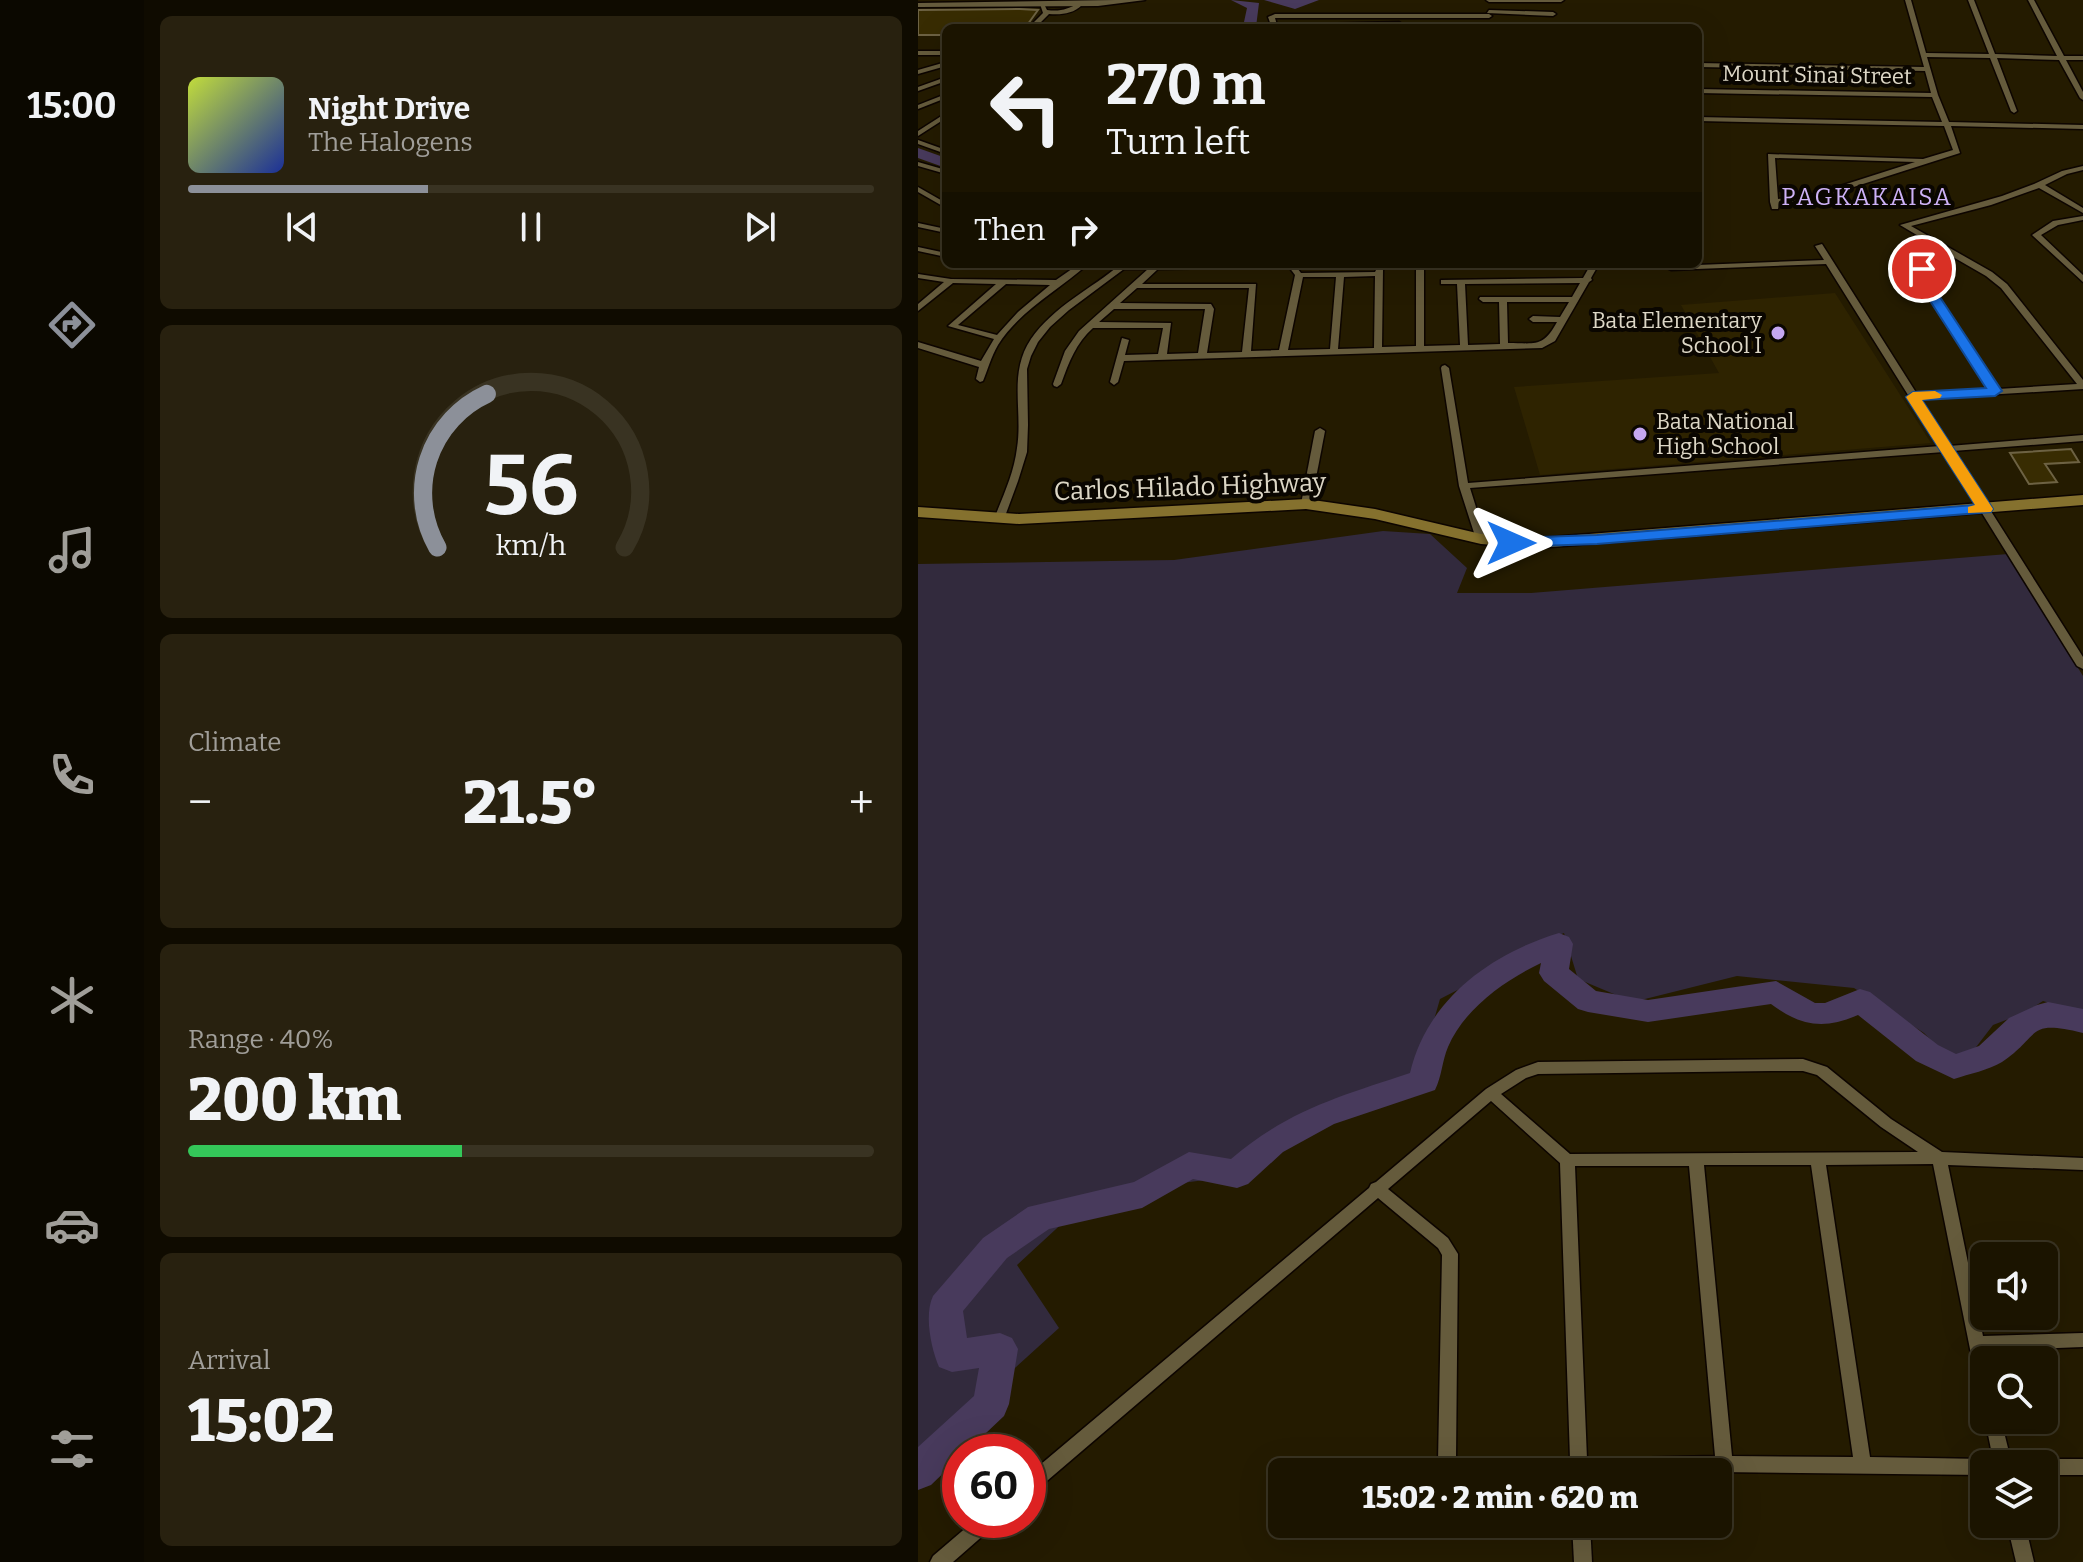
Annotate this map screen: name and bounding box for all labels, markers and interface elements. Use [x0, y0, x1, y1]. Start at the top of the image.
text: 270 m [1106, 52, 1266, 119]
icon: left [974, 56, 1078, 160]
street label: Mount Sinai Street [1722, 60, 1912, 90]
text: 15:00 [27, 84, 117, 128]
text: Night Drive [308, 91, 470, 127]
text: Turn left [1106, 120, 1250, 164]
text: The Halogens [308, 127, 473, 158]
district label: PAGKAKAISA [1781, 183, 1953, 211]
icon: previous [280, 205, 324, 249]
icon: pause [509, 205, 553, 249]
icon: next [738, 205, 782, 249]
icon: right [1061, 208, 1105, 252]
text: Then [974, 212, 1045, 248]
pin [1888, 235, 1956, 303]
icon: arrive [1900, 247, 1944, 291]
icon: directions [44, 297, 100, 353]
place label: Bata Elementary School I [1592, 307, 1762, 359]
marker: Bata Elementary School I [1769, 324, 1787, 342]
place label: Bata National High School [1656, 408, 1794, 460]
marker: Bata National High School [1631, 425, 1649, 443]
text: 56 [484, 435, 578, 535]
street label: Carlos Hilado Highway [1053, 467, 1327, 507]
position arrow [1469, 501, 1553, 585]
icon: music [44, 522, 100, 578]
text: km/h [496, 528, 567, 563]
text: Climate [188, 727, 282, 758]
icon: phone [44, 747, 100, 803]
text: 21.5° [463, 767, 598, 839]
text: − [188, 776, 212, 829]
text: + [849, 776, 874, 829]
icon: climate [44, 972, 100, 1028]
text: Range · 40% [188, 1024, 334, 1055]
text: 200 km [188, 1064, 401, 1136]
icon: car [44, 1197, 100, 1253]
map controls [1970, 1242, 2058, 1538]
button: sound [1970, 1242, 2058, 1330]
text: Arrival [188, 1345, 270, 1376]
button: search [1970, 1346, 2058, 1434]
text: 15:02 [188, 1385, 335, 1457]
icon: filters [44, 1421, 100, 1477]
speed limit sign: 60 [942, 1434, 1046, 1538]
button: layers [1970, 1450, 2058, 1538]
text: 15:02 · 2 min · 620 m [1362, 1480, 1638, 1516]

